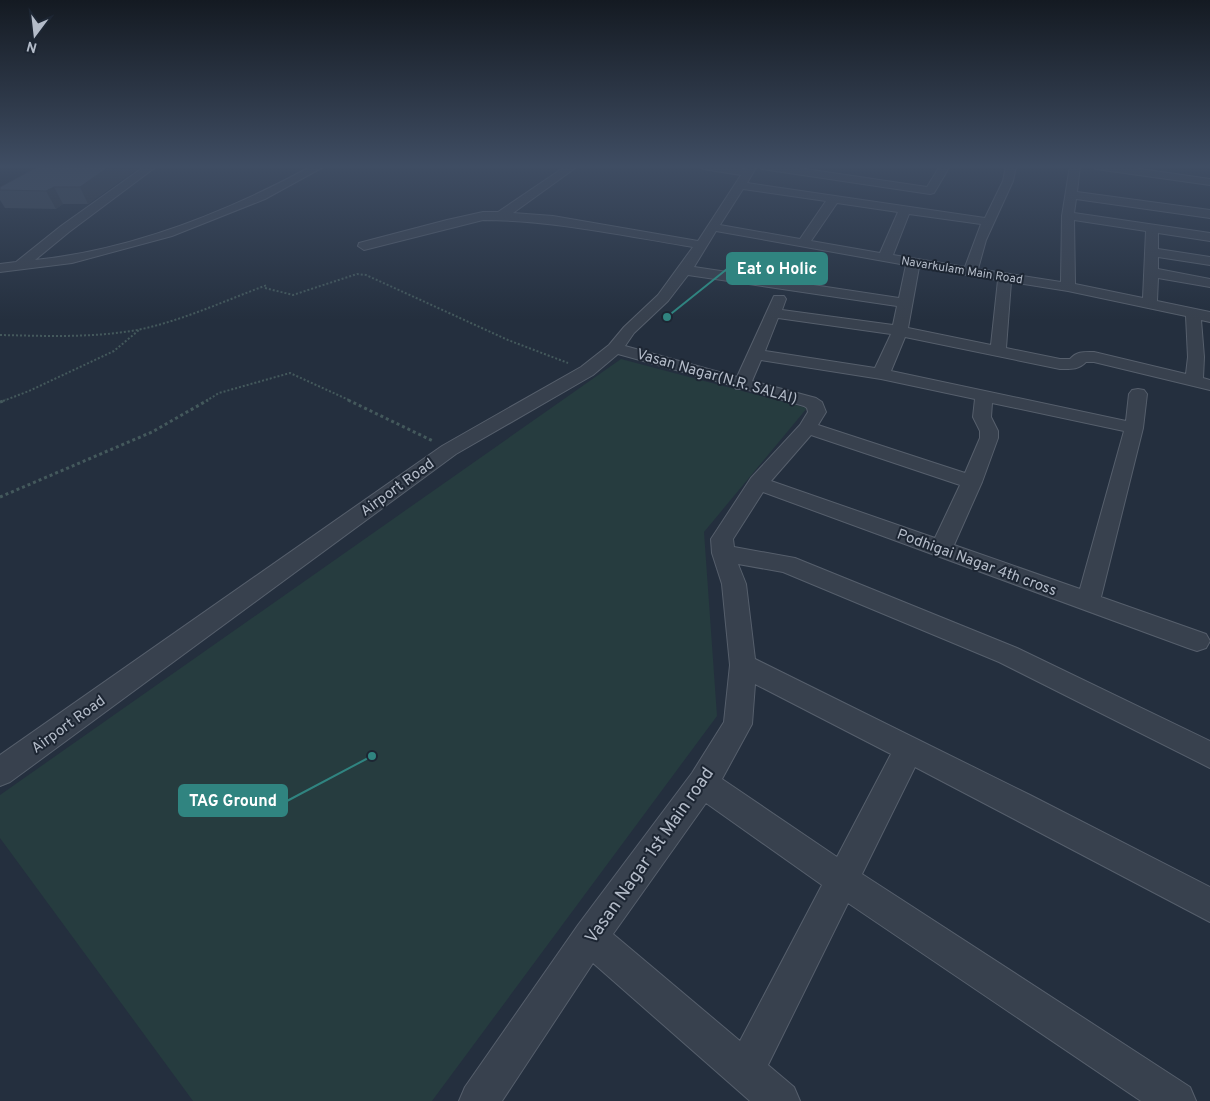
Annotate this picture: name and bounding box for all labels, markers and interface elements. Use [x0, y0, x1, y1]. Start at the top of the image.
north arrow [10, 10, 60, 60]
text: N [25, 37, 39, 56]
callout: Eat o Holic [727, 253, 827, 284]
street label: Navarkulam Main Road [900, 253, 1024, 289]
text: Eat o Holic [737, 260, 817, 280]
street label: Vasan Nagar(N.R. SALAI) [634, 345, 799, 410]
street label: Airport Road [357, 455, 439, 521]
street label: Podhigai Nagar 4th cross [894, 526, 1059, 601]
street label: Airport Road [28, 692, 110, 758]
street label: Vasan Nagar 1st Main road [581, 763, 720, 949]
callout: TAG Ground [179, 785, 287, 816]
text: TAG Ground [189, 792, 277, 812]

